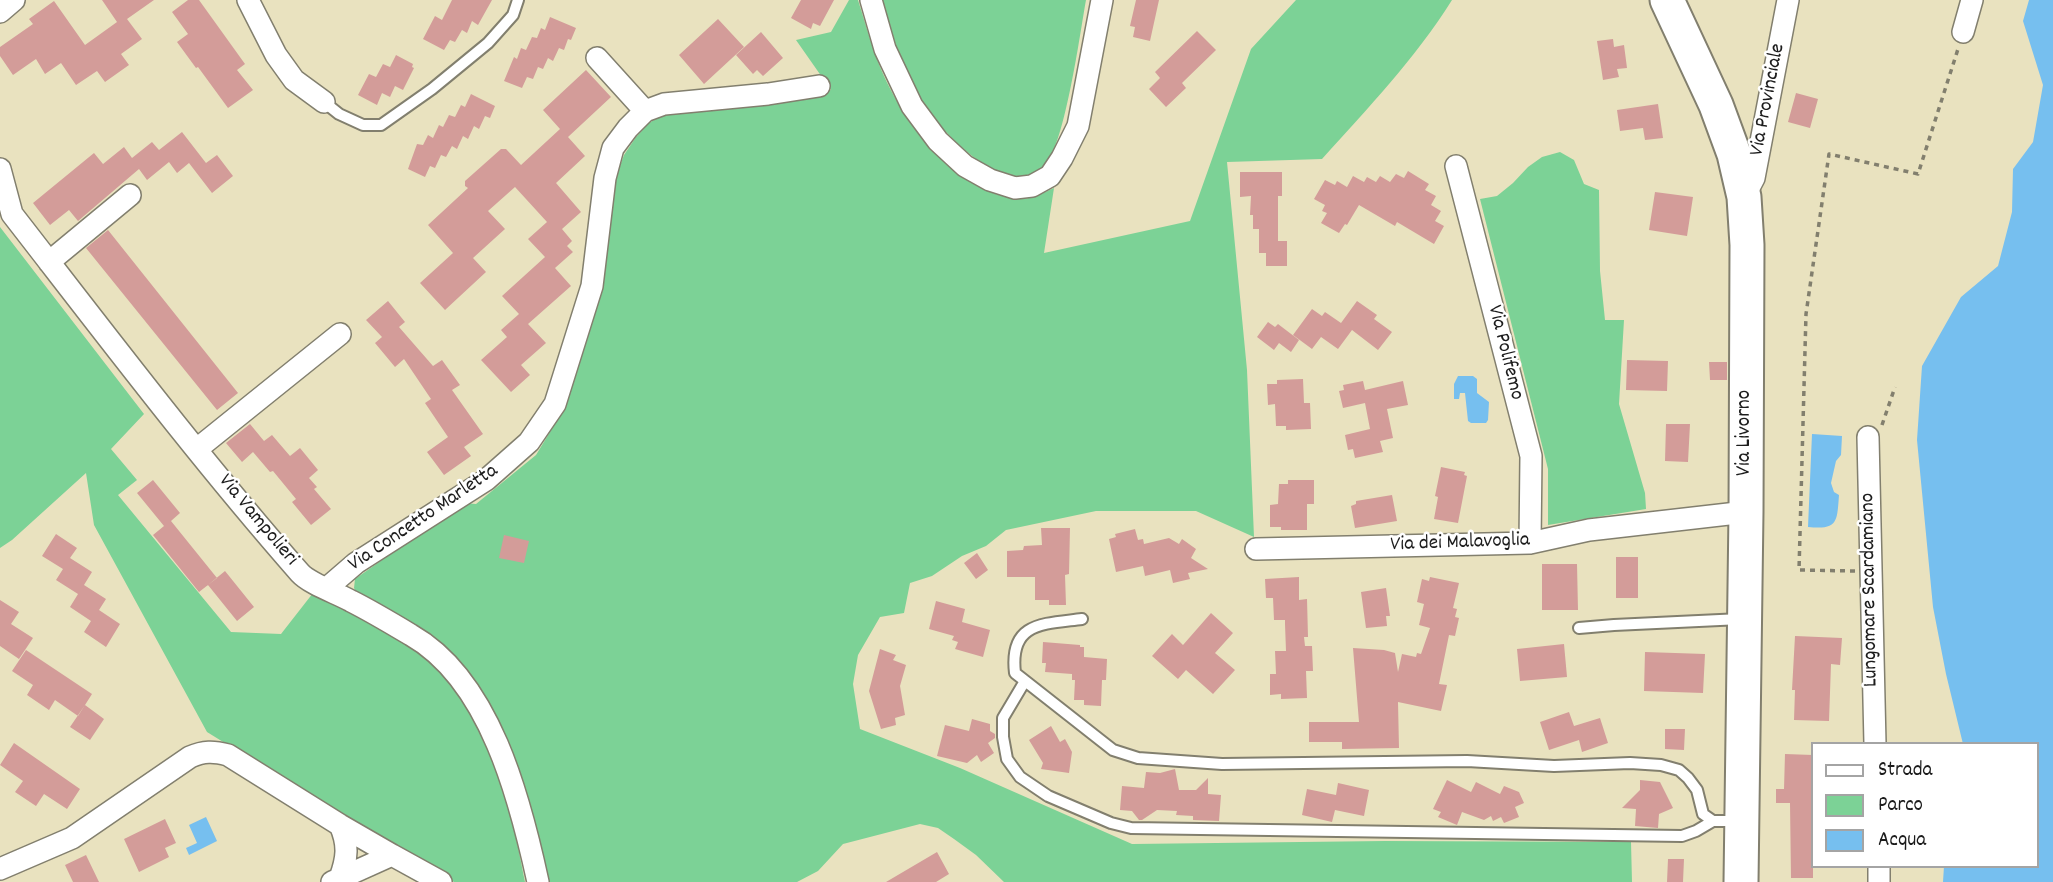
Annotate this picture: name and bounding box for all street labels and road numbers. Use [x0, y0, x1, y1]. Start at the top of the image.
street label: Via Provinciale [1746, 42, 1792, 158]
street label: Via Polifemo [1480, 303, 1528, 403]
street label: Via Livorno [1733, 390, 1759, 476]
street label: Via Concetto Marletta [344, 460, 504, 578]
street label: Via Vampolieri [211, 470, 303, 572]
street label: Lungomare Scardamiano [1857, 493, 1885, 687]
street label: Via dei Malavoglia [1390, 529, 1530, 559]

